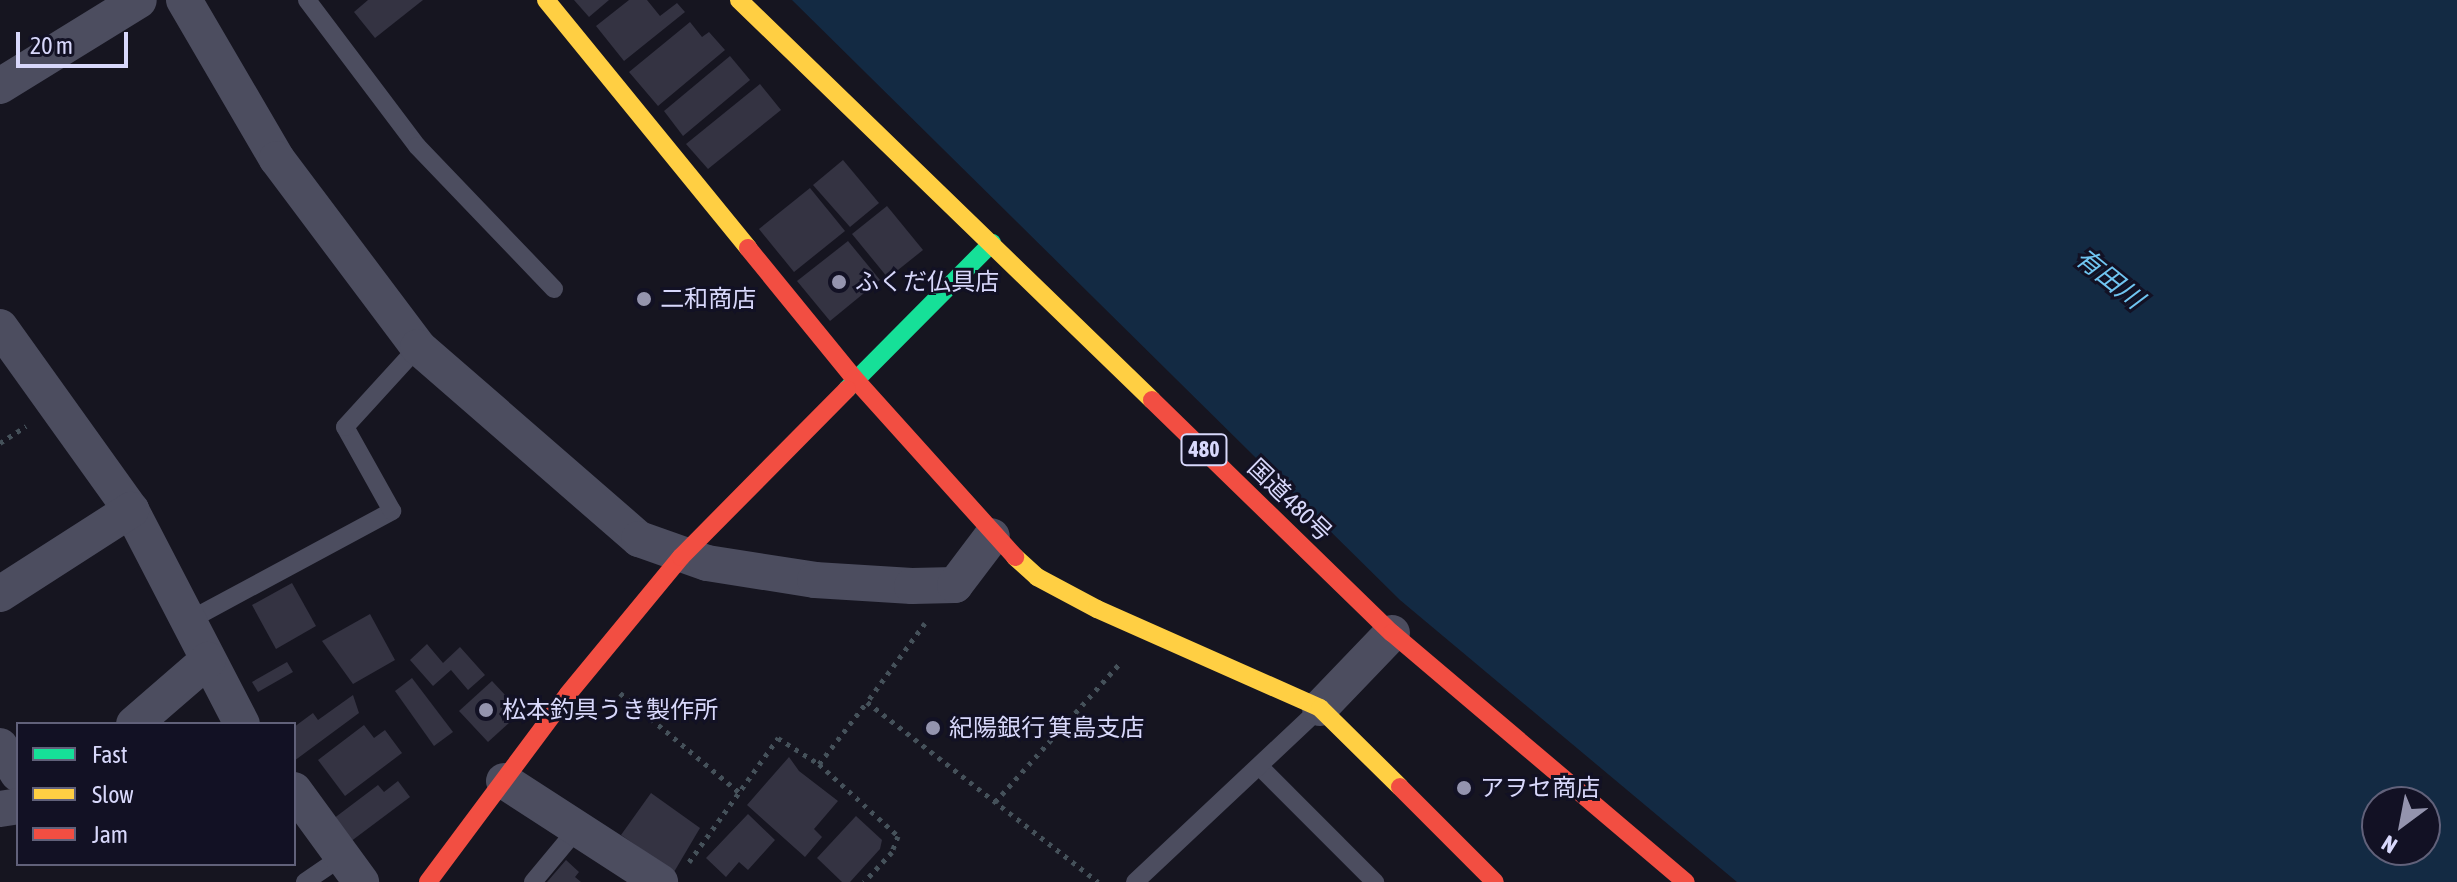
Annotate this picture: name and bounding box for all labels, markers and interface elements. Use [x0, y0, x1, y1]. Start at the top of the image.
scale bar [20, 16, 132, 66]
text: 20 m [30, 32, 73, 59]
water label: 有田川 [2069, 242, 2149, 316]
place label: ふくだ仏具店 [855, 268, 999, 296]
marker: ふくだ仏具店 [830, 273, 848, 291]
place label: 二和商店 [660, 285, 756, 313]
marker: 二和商店 [635, 290, 653, 308]
road number: 480 [1180, 432, 1228, 468]
street label: 国道480号 [1242, 453, 1338, 547]
place label: 松本釣具うき製作所 [502, 696, 718, 724]
marker: 松本釣具うき製作所 [477, 701, 495, 719]
place label: 紀陽銀行 箕島支店 [949, 714, 1144, 742]
marker: 紀陽銀行 箕島支店 [924, 719, 942, 737]
legend [16, 722, 296, 866]
text: Fast [92, 741, 128, 768]
place label: アヲセ商店 [1480, 774, 1600, 802]
marker: アヲセ商店 [1455, 779, 1473, 797]
text: Slow [92, 781, 134, 808]
north arrow [2361, 786, 2441, 866]
text: Jam [92, 821, 128, 848]
text: N [2377, 830, 2402, 859]

